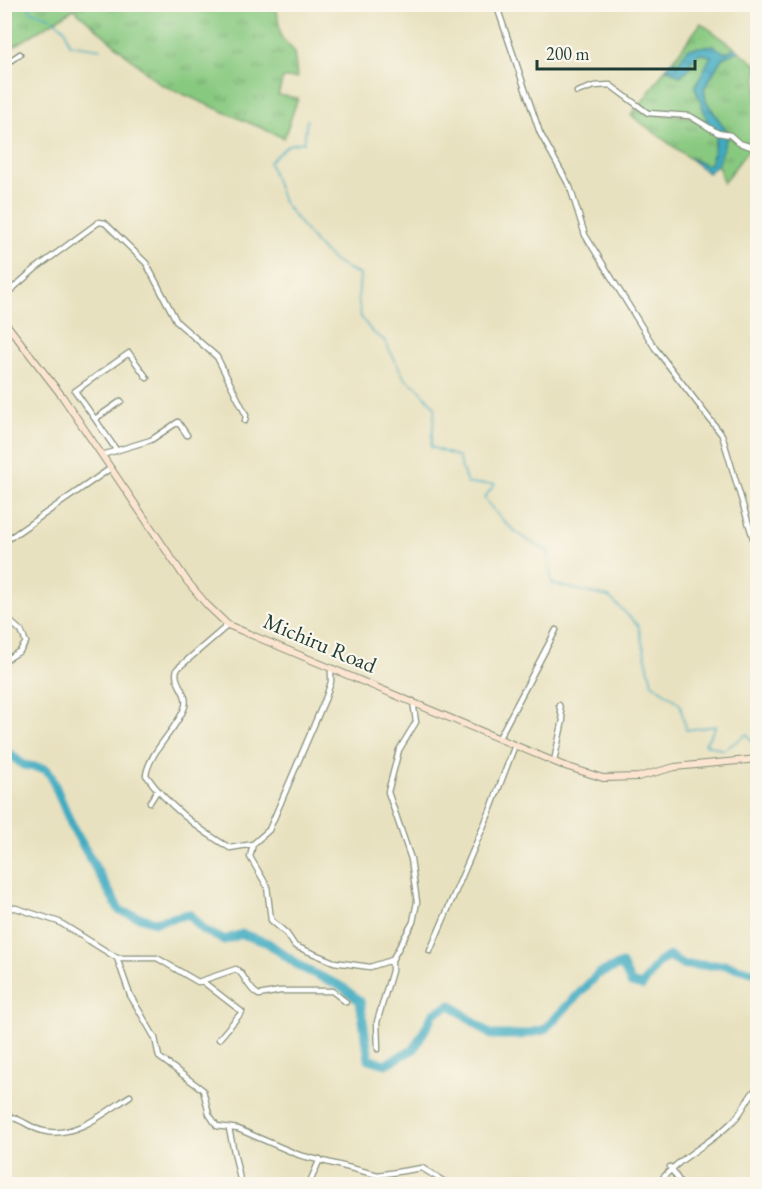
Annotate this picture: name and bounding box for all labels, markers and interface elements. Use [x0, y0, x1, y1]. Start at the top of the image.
scale bar [537, 33, 694, 71]
text: 200 m [546, 42, 590, 65]
street label: Michiru Road [259, 606, 382, 680]

